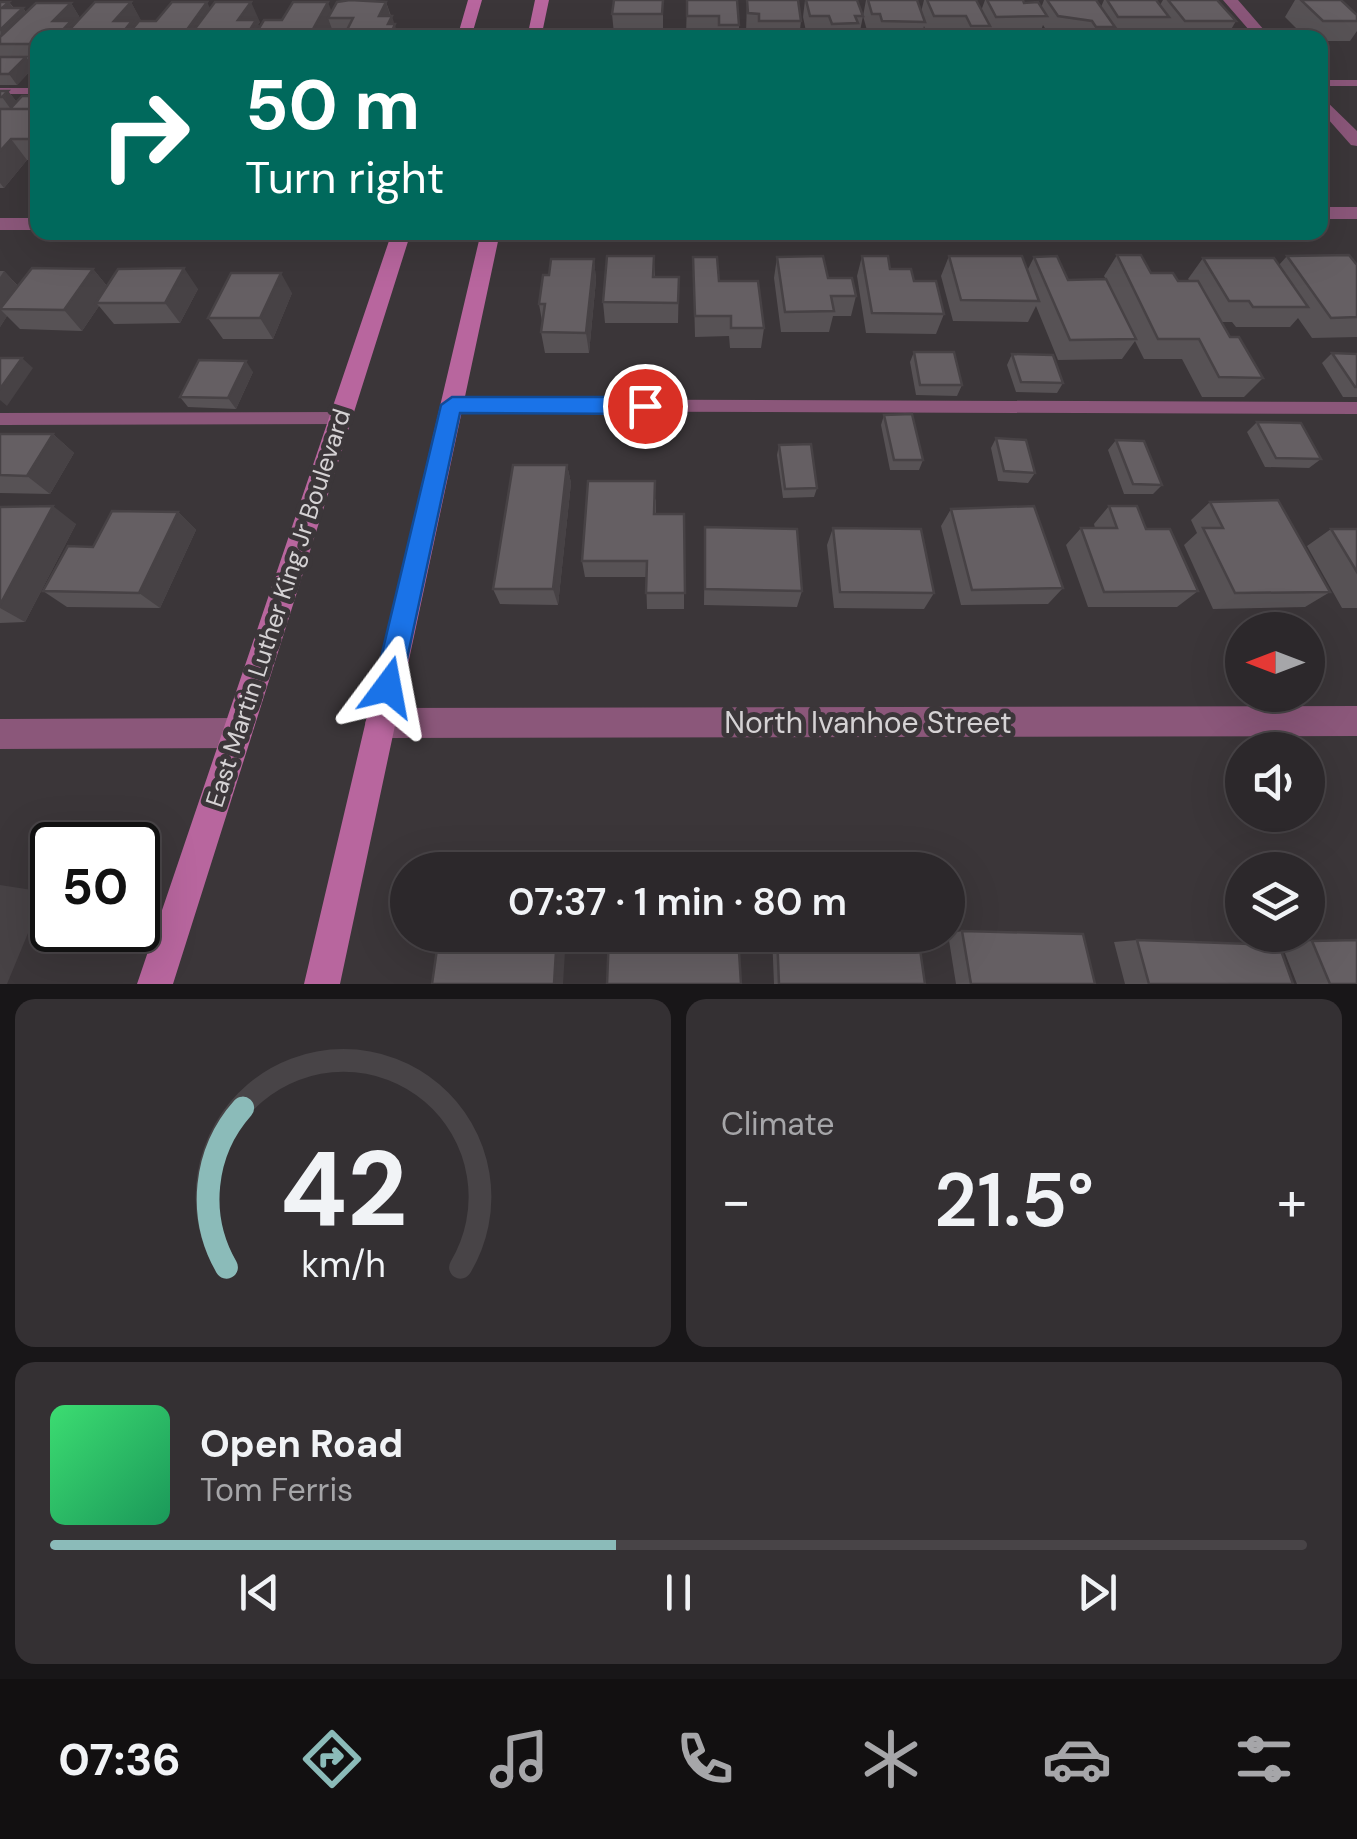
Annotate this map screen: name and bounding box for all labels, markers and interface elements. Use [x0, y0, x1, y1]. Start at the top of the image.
text: 50 m [245, 60, 420, 151]
icon: right [80, 70, 210, 200]
text: Turn right [245, 148, 444, 207]
pin [603, 364, 688, 449]
icon: arrive [618, 379, 673, 434]
street label: East Martin Luther King Jr Boulevard [198, 405, 358, 811]
north arrow [1225, 612, 1325, 712]
map controls [1225, 612, 1325, 952]
position arrow [336, 635, 440, 739]
street label: North Ivanhoe Street [724, 703, 1012, 742]
button: sound [1225, 732, 1325, 832]
speed limit sign: 50 [30, 822, 160, 952]
button: layers [1225, 852, 1325, 952]
text: 07:37 · 1 min · 80 m [508, 877, 847, 927]
text: Climate [721, 1103, 835, 1145]
text: 42 [279, 1122, 407, 1257]
text: 21.5° [934, 1152, 1094, 1249]
text: − [721, 1165, 751, 1237]
text: + [1277, 1165, 1307, 1237]
text: km/h [301, 1242, 385, 1288]
text: Open Road [200, 1419, 403, 1469]
text: Tom Ferris [200, 1469, 353, 1511]
icon: previous [232, 1565, 287, 1620]
icon: pause [651, 1565, 706, 1620]
icon: next [1070, 1565, 1125, 1620]
icon: directions [297, 1724, 367, 1794]
icon: music [484, 1724, 554, 1794]
icon: phone [670, 1724, 740, 1794]
icon: climate [856, 1724, 926, 1794]
icon: car [1042, 1724, 1112, 1794]
icon: filters [1229, 1724, 1299, 1794]
text: 07:36 [58, 1730, 181, 1789]

